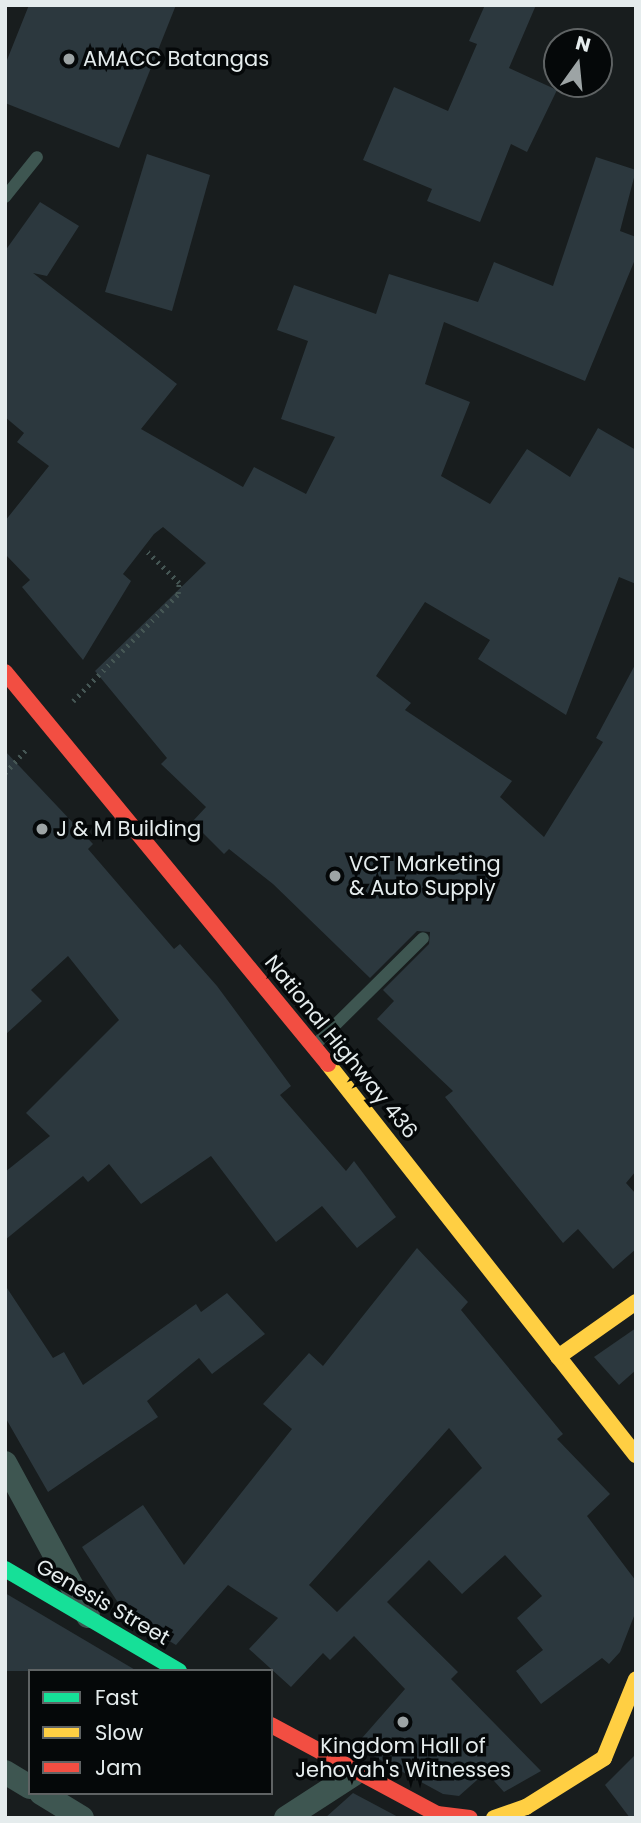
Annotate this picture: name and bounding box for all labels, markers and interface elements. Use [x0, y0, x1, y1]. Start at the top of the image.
north arrow [543, 28, 613, 98]
text: N [573, 29, 593, 59]
place label: AMACC Batangas [83, 46, 269, 72]
marker: AMACC Batangas [61, 51, 77, 67]
place label: J & M Building [56, 816, 201, 842]
marker: J & M Building [34, 821, 50, 837]
place label: VCT Marketing & Auto Supply [349, 851, 501, 901]
marker: VCT Marketing & Auto Supply [327, 868, 343, 884]
street label: National Highway 436 [259, 950, 423, 1144]
street label: Genesis Street [32, 1554, 174, 1650]
legend [28, 1669, 273, 1795]
text: Fast [95, 1683, 138, 1712]
marker: Kingdom Hall of Jehovah's Witnesses [395, 1714, 411, 1730]
text: Slow [95, 1718, 143, 1747]
place label: Kingdom Hall of Jehovah's Witnesses [295, 1733, 511, 1783]
text: Jam [95, 1753, 142, 1782]

